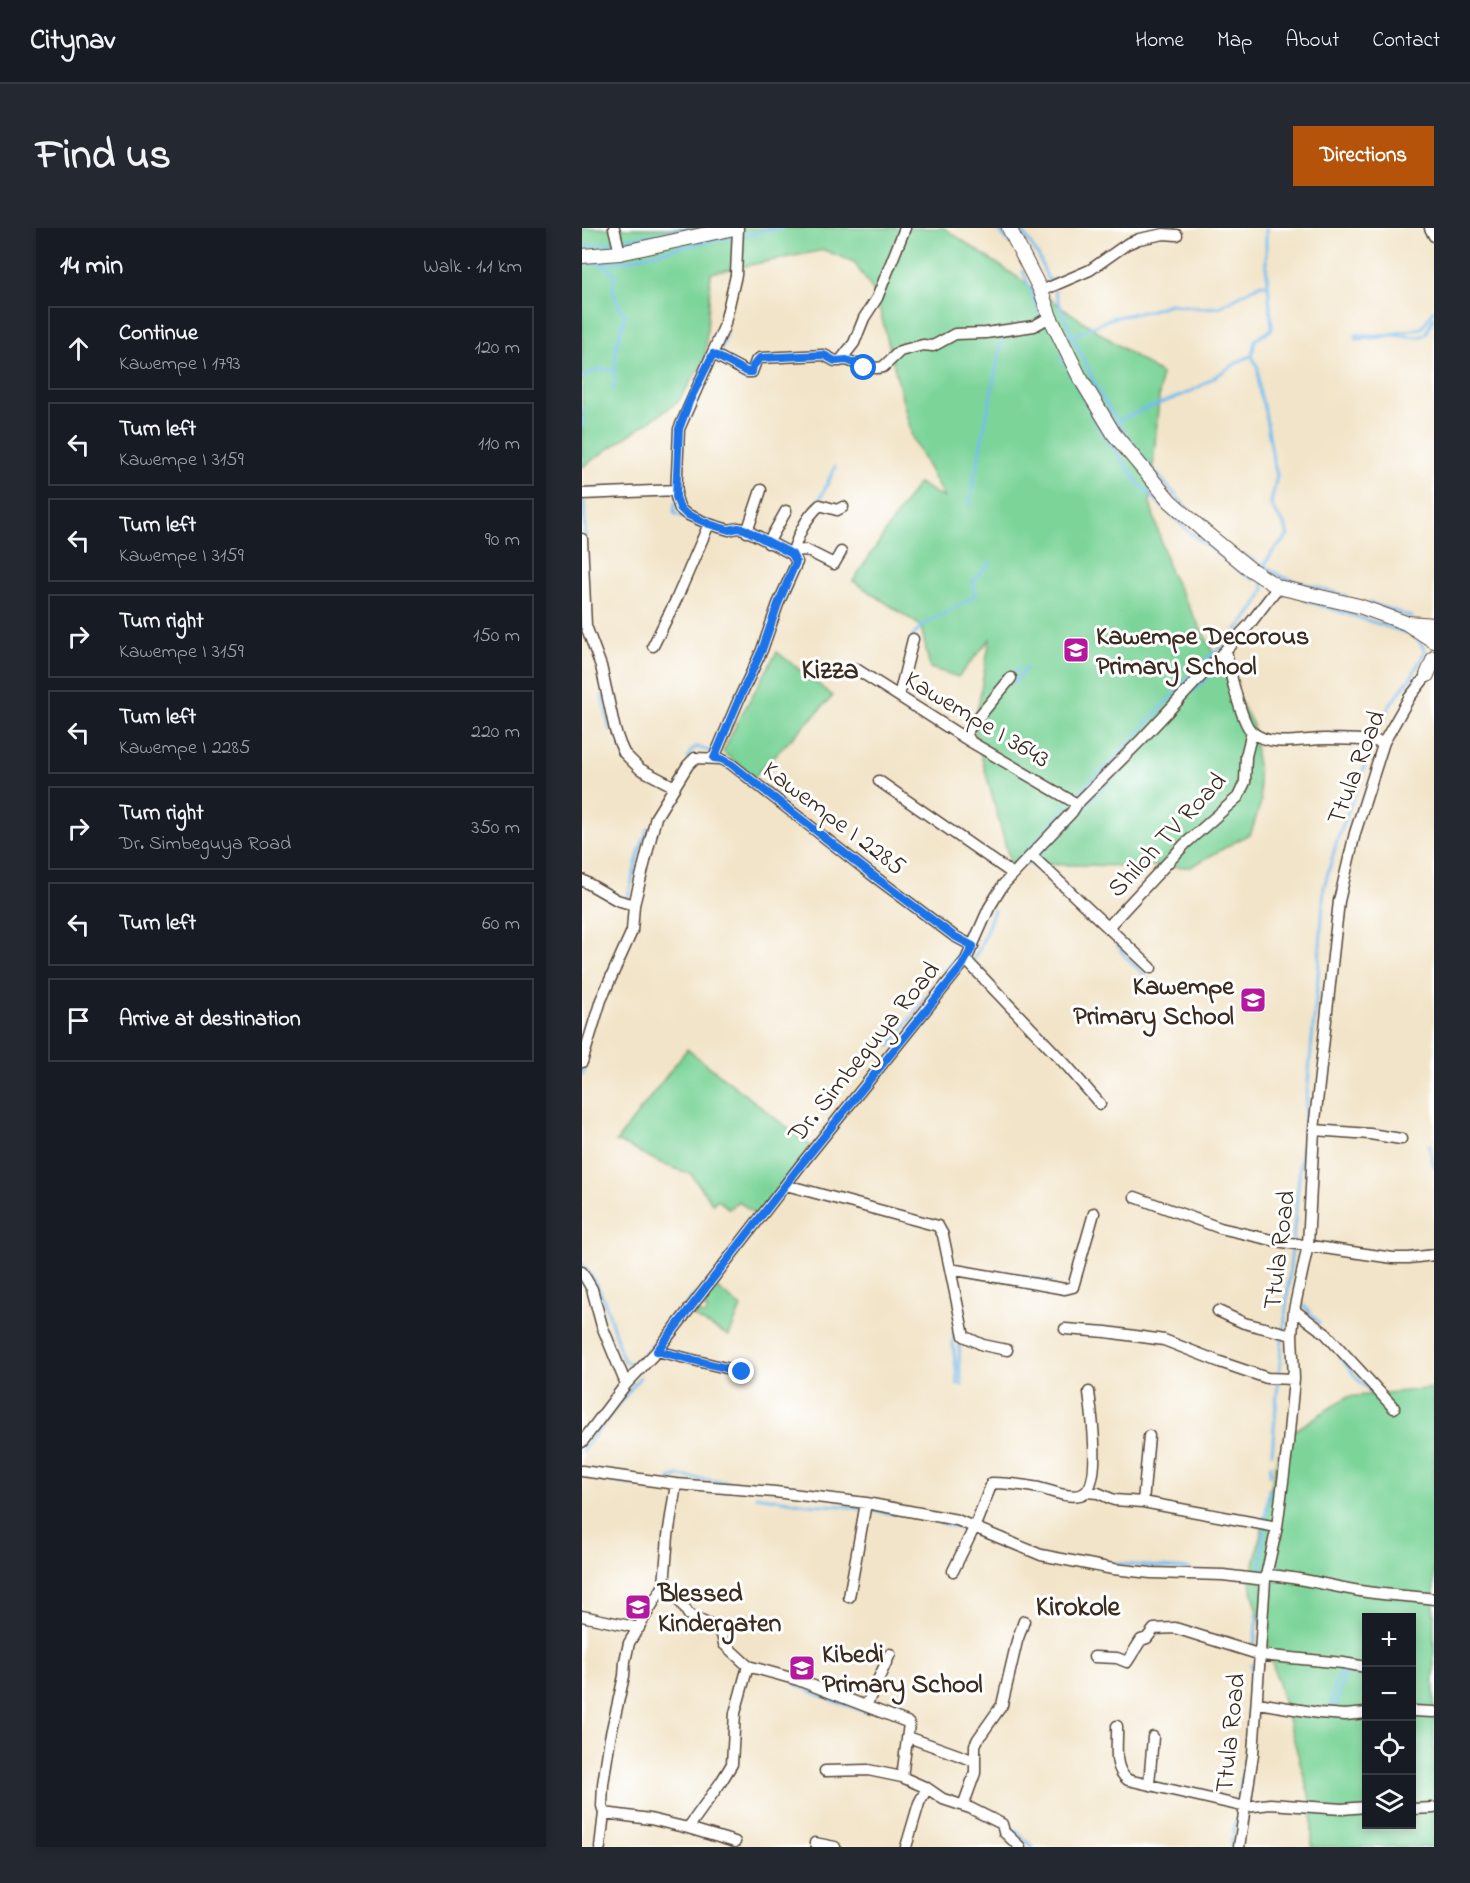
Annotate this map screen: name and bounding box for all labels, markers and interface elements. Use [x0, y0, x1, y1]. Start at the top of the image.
text: Citynav [30, 21, 115, 62]
text: Home [1135, 26, 1184, 56]
text: Map [1217, 26, 1252, 56]
text: About [1285, 26, 1339, 56]
text: Contact [1372, 26, 1440, 56]
text: Find us [36, 126, 171, 187]
button: Directions [1293, 126, 1434, 186]
text: 14 min [60, 248, 123, 286]
text: Walk · 1.1 km [423, 253, 522, 282]
text: Continue [119, 318, 198, 350]
icon: ahead [62, 332, 95, 365]
text: 120 m [475, 334, 520, 363]
text: Kawempe I 1793 [119, 350, 241, 379]
route start [850, 354, 876, 380]
text: Turn left [119, 414, 196, 446]
icon: left [62, 428, 95, 461]
text: 110 m [478, 430, 520, 459]
text: Kawempe I 3159 [119, 446, 244, 475]
text: Turn left [119, 510, 196, 542]
icon: left [62, 524, 95, 557]
text: 90 m [485, 526, 520, 555]
text: Kawempe I 3159 [119, 542, 244, 571]
text: Turn right [119, 606, 204, 638]
place label: Kawempe Decorous Primary School [1096, 619, 1309, 687]
icon: right [62, 620, 95, 653]
text: 150 m [473, 622, 520, 651]
school or university icon: Kawempe Decorous Primary School [1061, 635, 1091, 665]
text: Kawempe I 3159 [119, 638, 244, 667]
district label: Kizza [801, 651, 859, 692]
street label: Kawempe I 3643 [896, 662, 1057, 779]
text: Turn left [119, 702, 196, 734]
street label: Ttula Road [1319, 705, 1397, 831]
icon: left [62, 716, 95, 749]
text: 220 m [471, 718, 520, 747]
text: Kawempe I 2285 [119, 734, 250, 763]
street label: Kawempe I 2285 [754, 753, 913, 886]
street label: Shiloh TV Road [1100, 764, 1237, 907]
text: Turn right [119, 798, 204, 830]
icon: right [62, 812, 95, 845]
text: 350 m [471, 814, 520, 843]
text: Dr. Simbeguya Road [119, 830, 291, 859]
icon: left [62, 908, 95, 941]
text: Turn left [119, 908, 196, 940]
text: 60 m [482, 910, 520, 939]
street label: Dr. Simbeguya Road [779, 954, 951, 1153]
place label: Kawempe Primary School [1073, 969, 1235, 1037]
school or university icon: Kawempe Primary School [1238, 985, 1268, 1015]
icon: arrive [62, 1004, 95, 1037]
text: Arrive at destination [119, 1004, 301, 1036]
street label: Ttula Road [1255, 1188, 1307, 1312]
route end [728, 1358, 754, 1384]
place label: Blessed Kindergaten [657, 1576, 782, 1645]
district label: Kirokole [1036, 1588, 1122, 1629]
school or university icon: Blessed Kindergaten [623, 1592, 653, 1622]
map controls [1362, 1613, 1416, 1829]
button: + [1362, 1613, 1416, 1667]
place label: Kibedi Primary School [822, 1637, 983, 1705]
school or university icon: Kibedi Primary School [787, 1653, 817, 1683]
button: − [1362, 1667, 1416, 1721]
street label: Ttula Road [1207, 1671, 1257, 1795]
button: locate [1362, 1721, 1416, 1775]
button: layers [1362, 1775, 1416, 1829]

